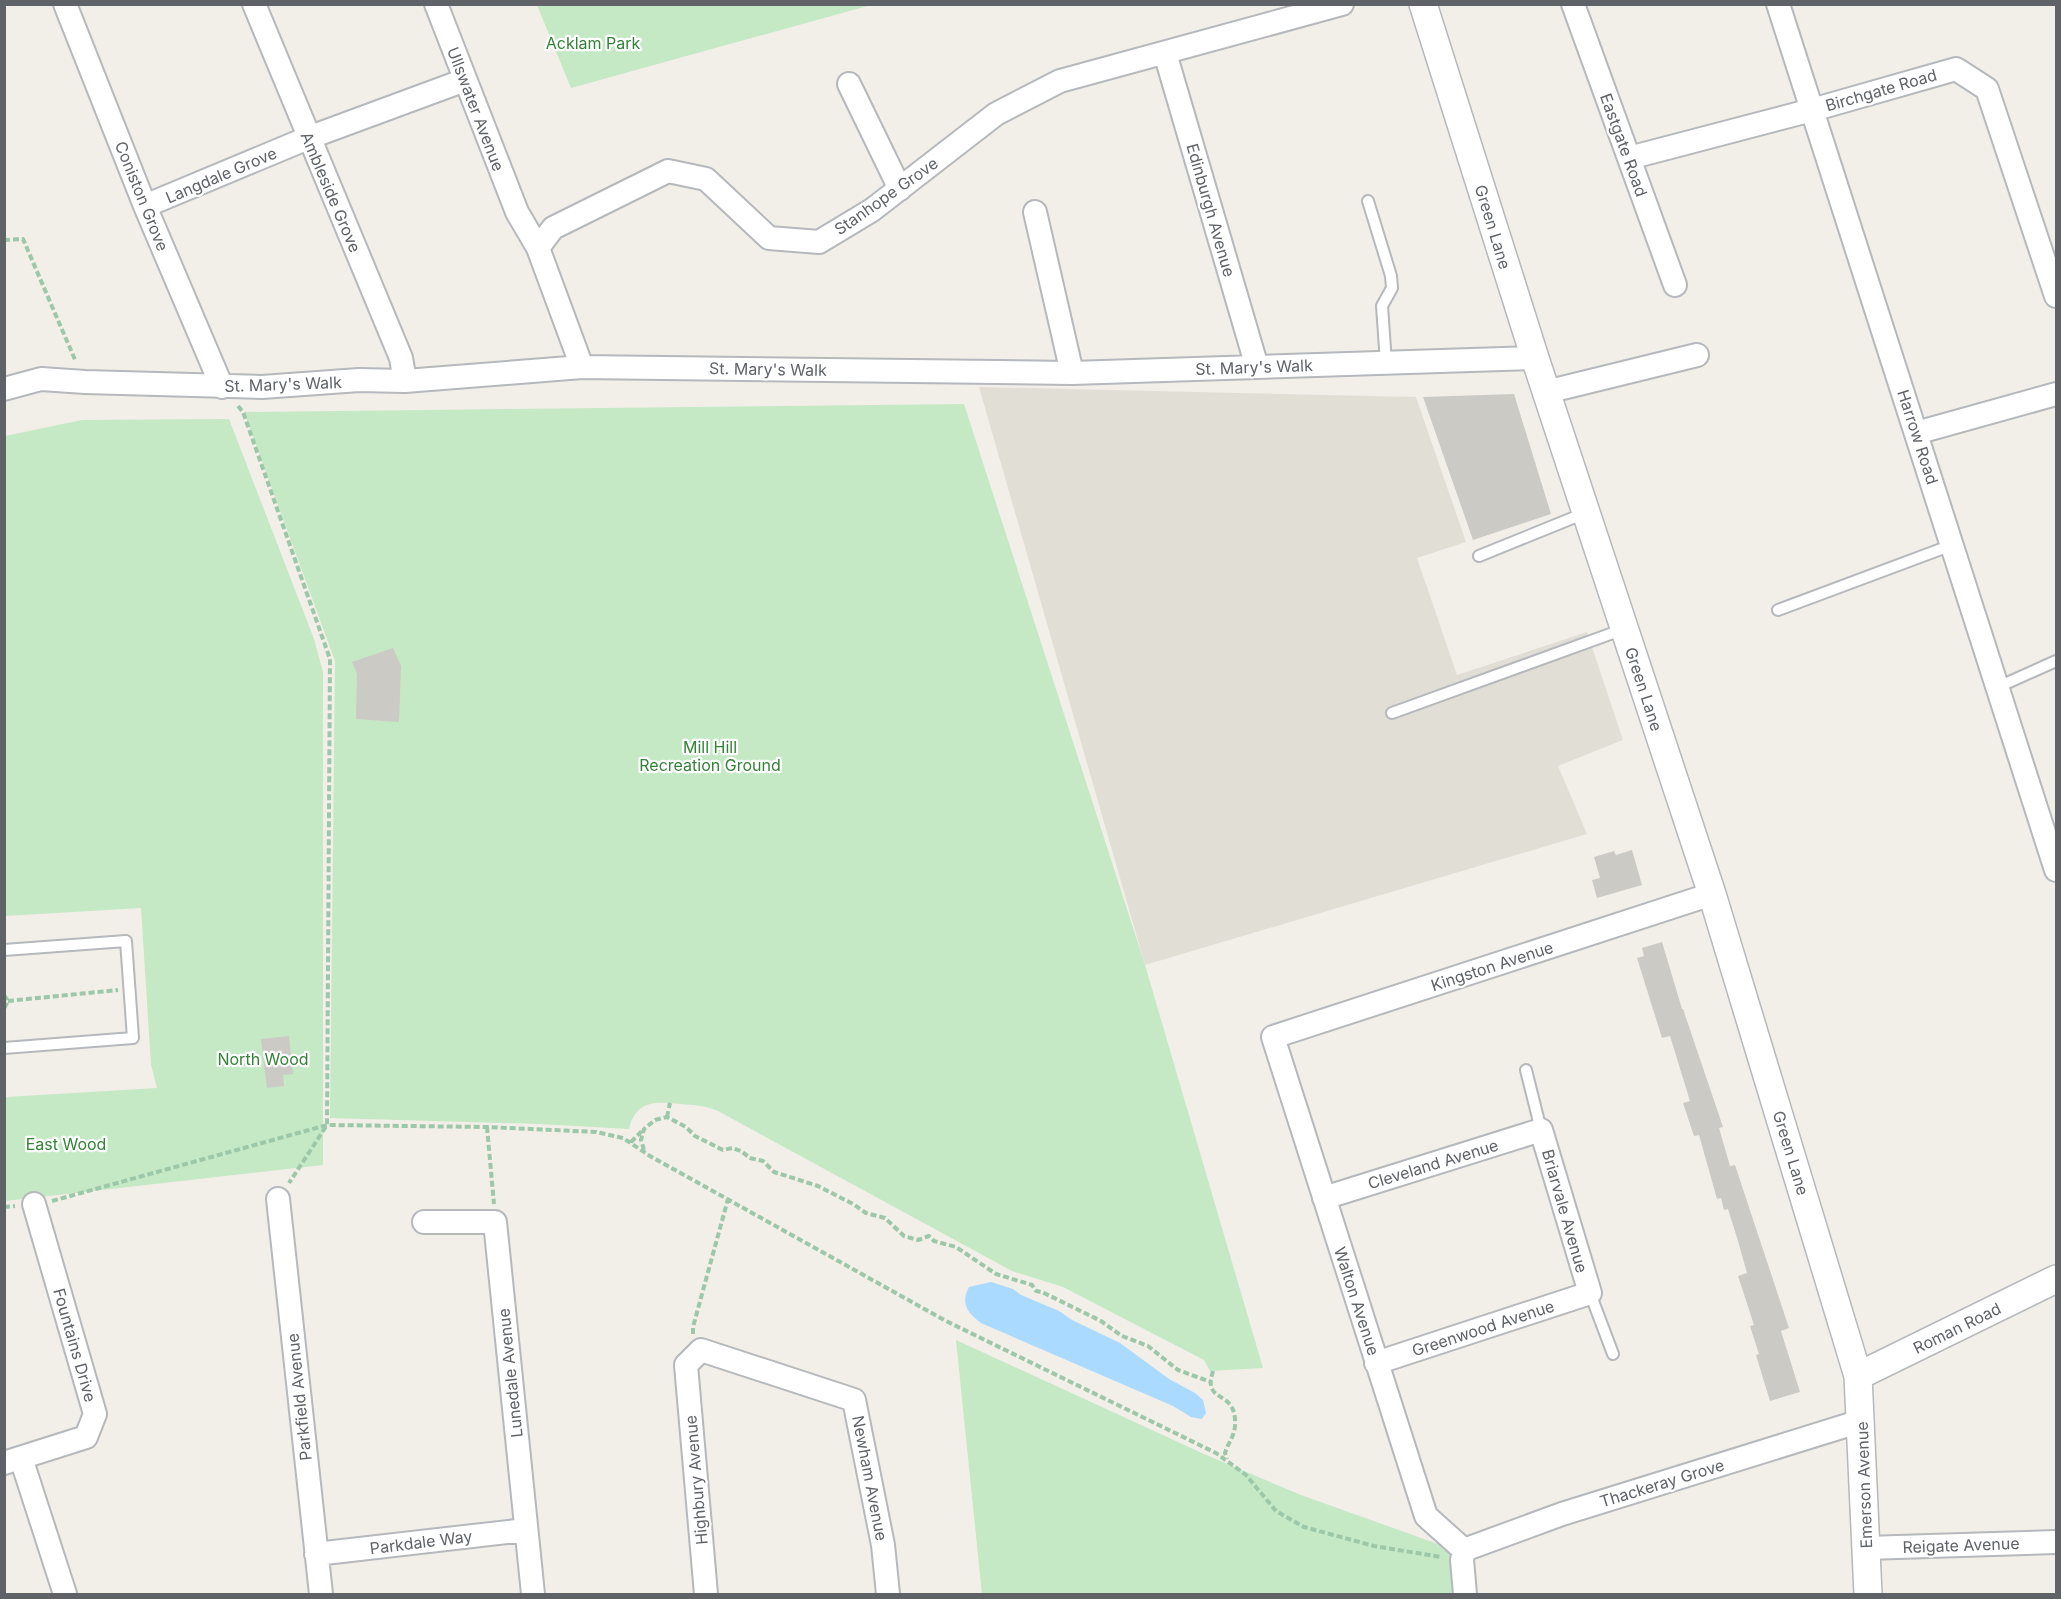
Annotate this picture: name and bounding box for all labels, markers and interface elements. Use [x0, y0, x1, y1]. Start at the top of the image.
park label: Acklam Park [546, 33, 641, 53]
street label: Ullswater Avenue [443, 44, 509, 174]
street label: Birchgate Road [1823, 65, 1939, 115]
street label: Eastgate Road [1596, 91, 1652, 199]
street label: Ambleside Grove [297, 129, 365, 255]
street label: Coniston Grove [111, 138, 173, 254]
street label: Edinburgh Avenue [1182, 141, 1240, 279]
street label: Langdale Grove [162, 143, 280, 207]
street label: Stanhope Grove [830, 153, 942, 239]
street label: Green Lane [1471, 182, 1515, 272]
street label: St. Mary's Walk [1195, 355, 1313, 379]
street label: St. Mary's Walk [709, 358, 827, 380]
street label: St. Mary's Walk [224, 372, 342, 396]
street label: Harrow Road [1893, 387, 1943, 487]
street label: Green Lane [1621, 644, 1667, 734]
park label: Mill Hill Recreation Ground [639, 737, 781, 775]
street label: Kingston Avenue [1428, 937, 1556, 995]
park label: North Wood [217, 1049, 309, 1069]
street label: Green Lane [1769, 1108, 1813, 1198]
park label: East Wood [26, 1134, 106, 1154]
street label: Cleveland Avenue [1365, 1135, 1501, 1193]
street label: Briarvale Avenue [1538, 1147, 1592, 1275]
street label: Walton Avenue [1330, 1244, 1384, 1358]
street label: Fountains Drive [49, 1286, 101, 1404]
street label: Greenwood Avenue [1409, 1296, 1557, 1360]
street label: Roman Road [1910, 1298, 2004, 1358]
street label: Lunedale Avenue [493, 1307, 527, 1439]
street label: Parkfield Avenue [282, 1332, 316, 1462]
street label: Highbury Avenue [680, 1414, 712, 1546]
street label: Newham Avenue [848, 1414, 892, 1542]
street label: Emerson Avenue [1852, 1421, 1876, 1549]
street label: Thackeray Grove [1597, 1455, 1727, 1511]
street label: Parkdale Way [369, 1526, 473, 1558]
street label: Reigate Avenue [1902, 1533, 2020, 1557]

